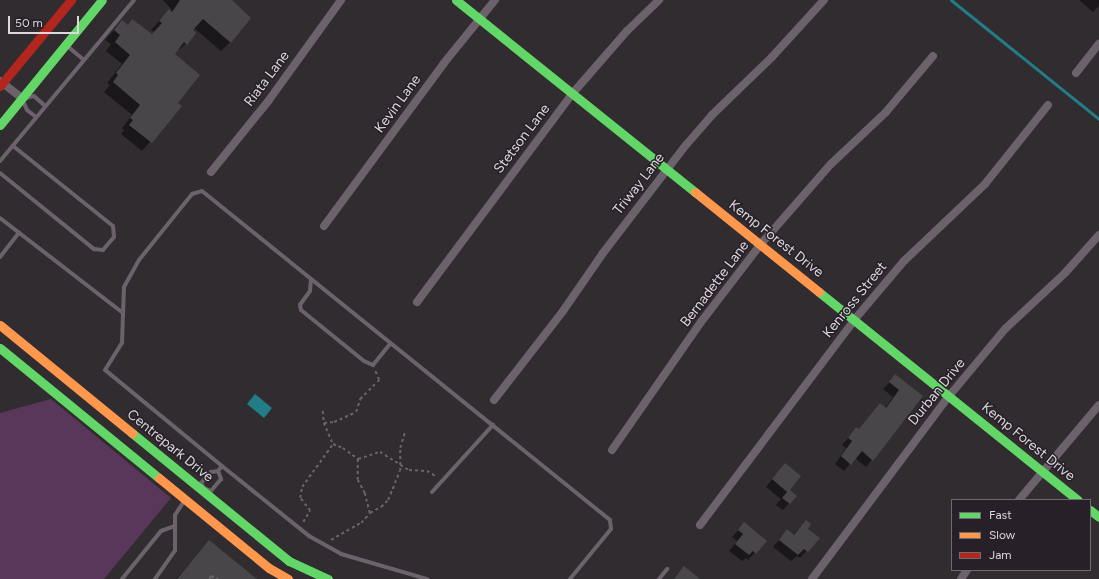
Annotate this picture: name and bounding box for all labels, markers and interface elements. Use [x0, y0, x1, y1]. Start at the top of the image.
scale bar [10, 8, 81, 34]
text: 50 m [15, 16, 43, 30]
street label: Riata Lane [241, 48, 293, 110]
street label: Kevin Lane [371, 72, 425, 136]
street label: Stetson Lane [490, 101, 554, 177]
street label: Triway Lane [610, 150, 668, 218]
street label: Kemp Forest Drive [725, 197, 827, 281]
street label: Bernadette Lane [677, 238, 753, 330]
street label: Kenross Street [819, 259, 891, 341]
street label: Durban Drive [905, 355, 969, 429]
street label: Kemp Forest Drive [978, 399, 1078, 485]
street label: Centrepark Drive [124, 406, 216, 486]
legend [951, 499, 1091, 571]
text: Fast [989, 508, 1012, 522]
text: Slow [989, 528, 1015, 542]
text: Jam [989, 548, 1012, 562]

